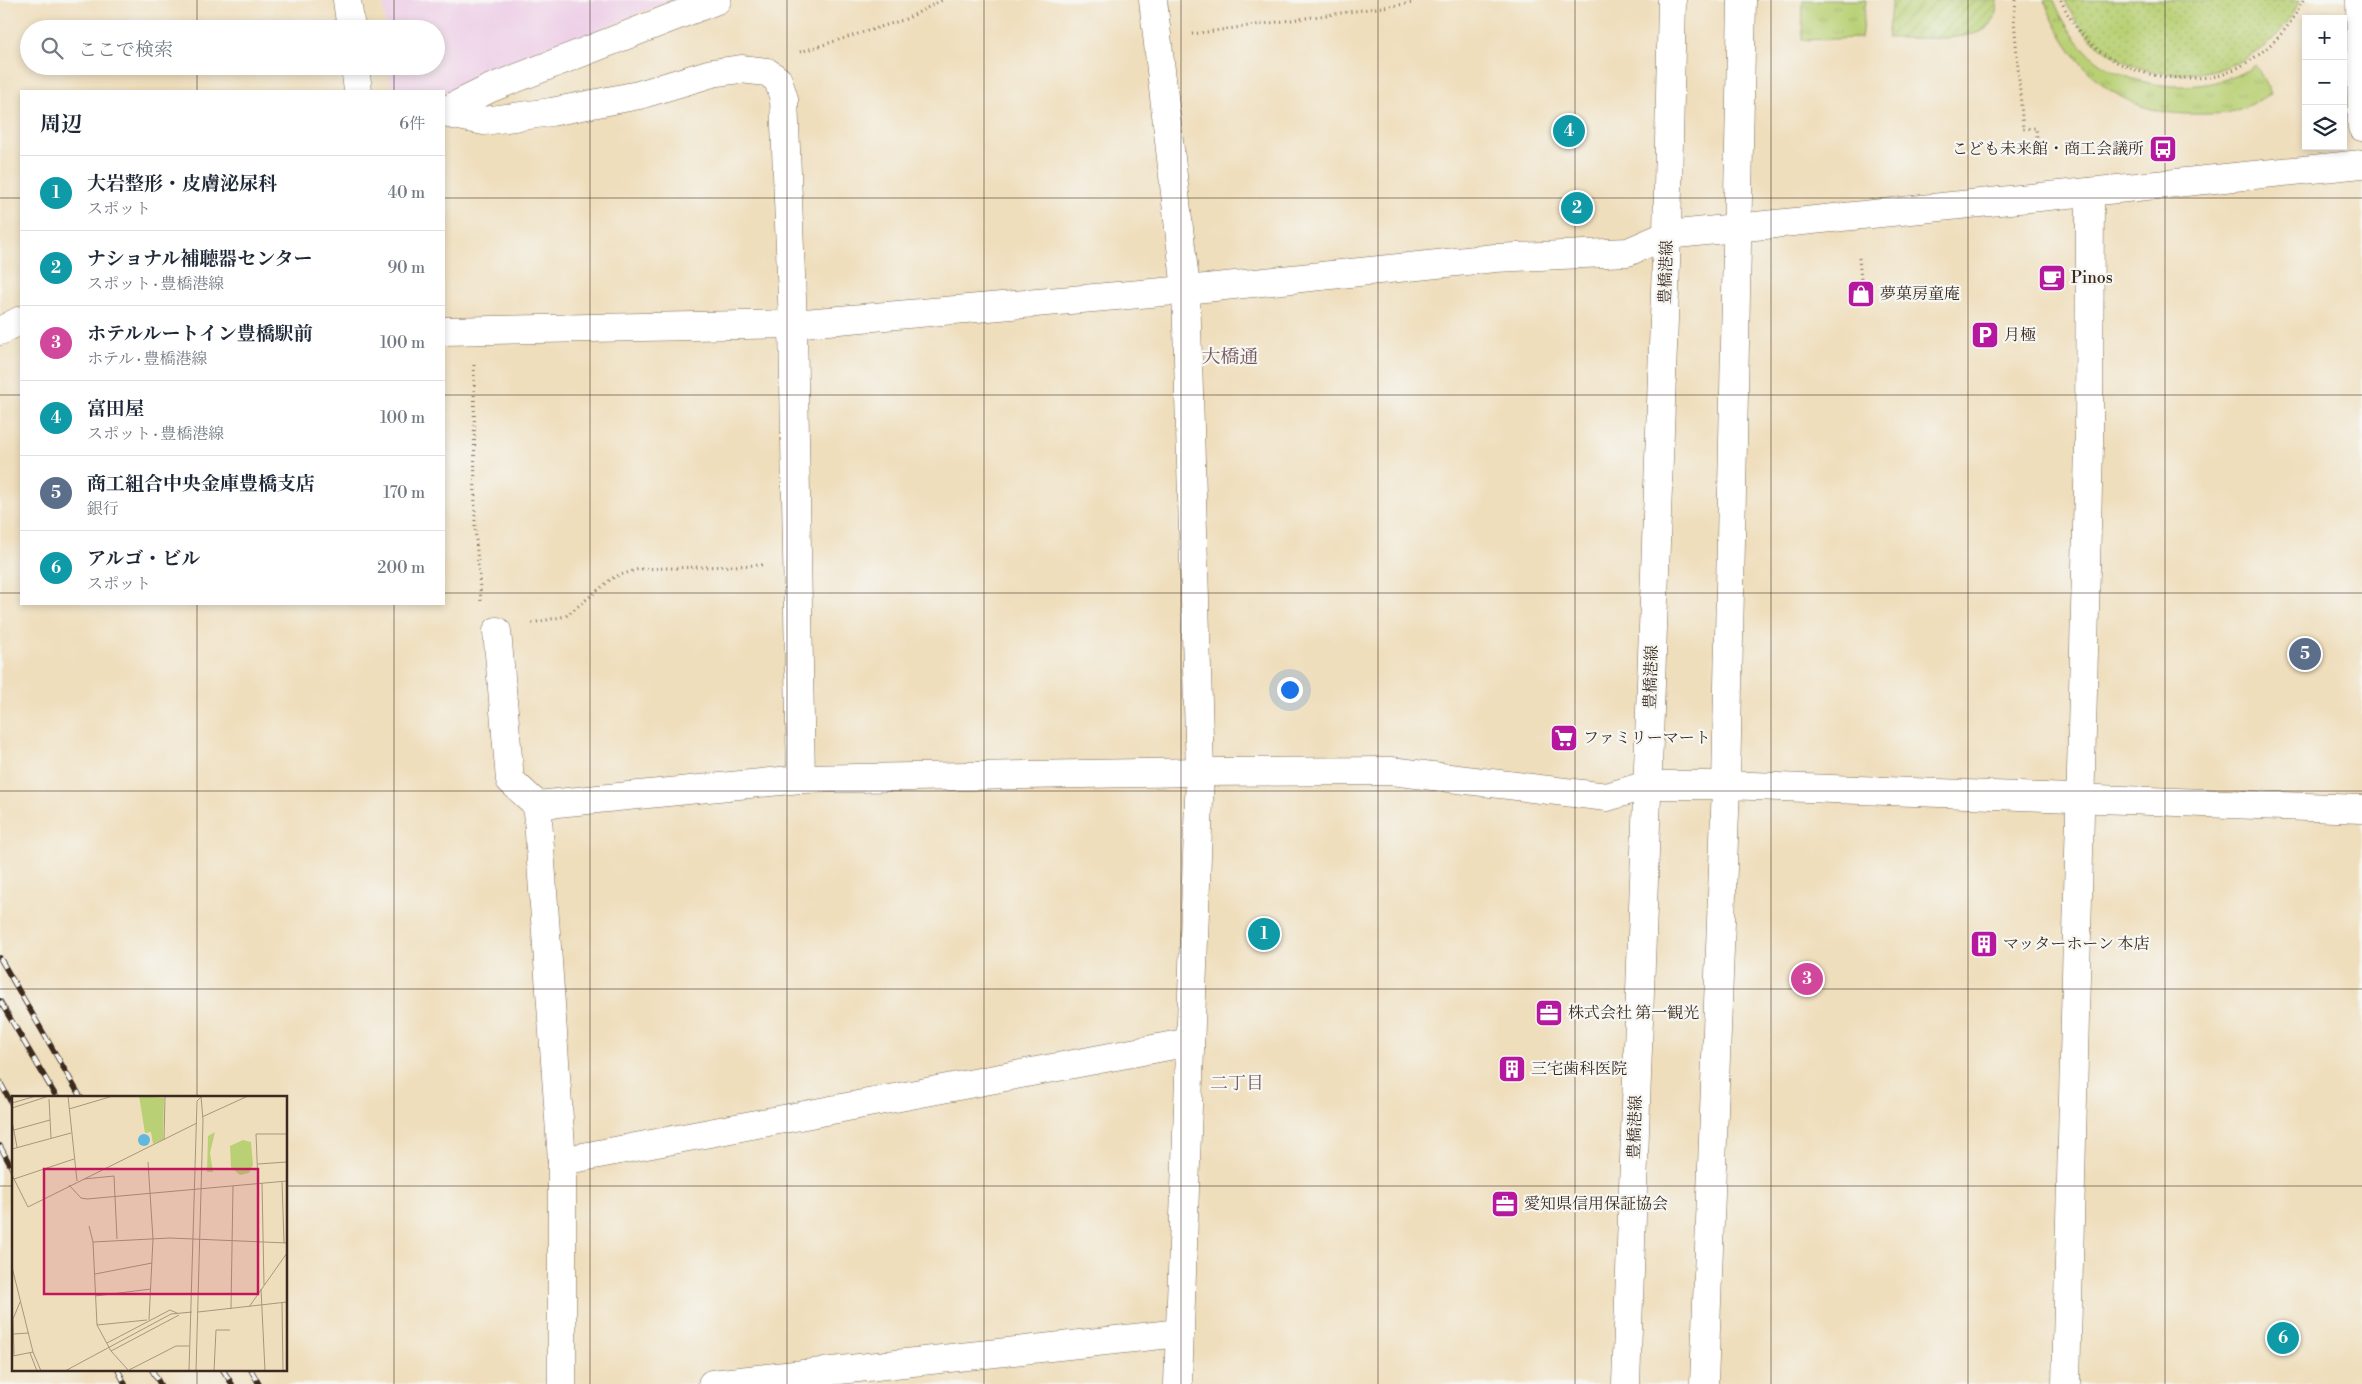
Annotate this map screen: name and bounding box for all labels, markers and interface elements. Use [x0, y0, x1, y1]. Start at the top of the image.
map controls [2302, 15, 2347, 150]
button: + [2302, 15, 2347, 60]
search box [20, 20, 445, 75]
icon: search [38, 34, 66, 62]
text: ここで検索 [78, 38, 173, 62]
button: − [2302, 60, 2347, 105]
button: layers [2302, 105, 2347, 150]
text: 周辺 [40, 112, 82, 138]
pin: 4 [1553, 112, 1585, 150]
text: 6件 [399, 114, 425, 134]
bus stop icon: こども未来館・商工会議所 [2148, 134, 2178, 164]
place label: こども未来館・商工会議所 [1952, 139, 2144, 159]
text: 大岩整形・皮膚泌尿科 [87, 172, 277, 196]
text: 1 [52, 183, 60, 203]
text: 40 m [388, 183, 425, 203]
pin: 2 [1561, 189, 1593, 227]
text: スポット [87, 199, 151, 219]
street label: 豊橋港線 [1655, 240, 1677, 304]
text: ナショナル補聴器センター [87, 247, 313, 271]
text: 2 [51, 258, 61, 278]
text: 90 m [387, 258, 425, 278]
cafe icon: Pinos [2037, 263, 2067, 293]
place label: Pinos [2071, 268, 2113, 288]
text: スポット · 豊橋港線 [87, 274, 224, 294]
shop icon: 夢菓房童庵 [1846, 279, 1876, 309]
place label: 夢菓房童庵 [1880, 284, 1960, 304]
parking icon: 月極 [1970, 320, 2000, 350]
text: ホテルルートイン豊橋駅前 [87, 322, 313, 346]
place label: 月極 [2004, 325, 2036, 345]
text: 3 [51, 333, 61, 353]
text: 100 m [380, 333, 425, 353]
district label: 大橋通 [1201, 345, 1259, 369]
text: ホテル · 豊橋港線 [87, 349, 207, 369]
text: 富田屋 [87, 397, 144, 421]
text: 4 [51, 408, 61, 428]
text: 100 m [380, 408, 425, 428]
text: スポット · 豊橋港線 [87, 424, 224, 444]
text: 商工組合中央金庫豊橋支店 [87, 472, 315, 496]
text: 5 [51, 483, 61, 503]
text: 170 m [383, 483, 425, 503]
text: 銀行 [87, 499, 119, 519]
text: アルゴ・ビル [87, 547, 200, 571]
text: 6 [51, 558, 61, 578]
text: 200 m [377, 558, 425, 578]
text: スポット [87, 574, 151, 594]
pin: 5 [2289, 635, 2321, 673]
street label: 豊橋港線 [1640, 645, 1662, 709]
your location [1277, 677, 1303, 703]
supermarket icon: ファミリーマート [1549, 723, 1579, 753]
place label: ファミリーマート [1583, 728, 1711, 748]
pin: 1 [1248, 915, 1280, 953]
building icon: マッターホーン 本店 [1969, 929, 1999, 959]
place label: マッターホーン 本店 [2003, 934, 2149, 954]
pin: 3 [1791, 960, 1823, 998]
office icon: 株式会社 第一観光 [1534, 998, 1564, 1028]
place label: 株式会社 第一観光 [1568, 1003, 1699, 1023]
building icon: 三宅歯科医院 [1497, 1054, 1527, 1084]
place label: 三宅歯科医院 [1531, 1059, 1627, 1079]
district label: 二丁目 [1210, 1072, 1264, 1095]
street label: 豊橋港線 [1624, 1095, 1646, 1159]
inset map [12, 1096, 288, 1372]
office icon: 愛知県信用保証協会 [1490, 1189, 1520, 1219]
place label: 愛知県信用保証協会 [1524, 1194, 1668, 1214]
pin: 6 [2267, 1319, 2299, 1357]

